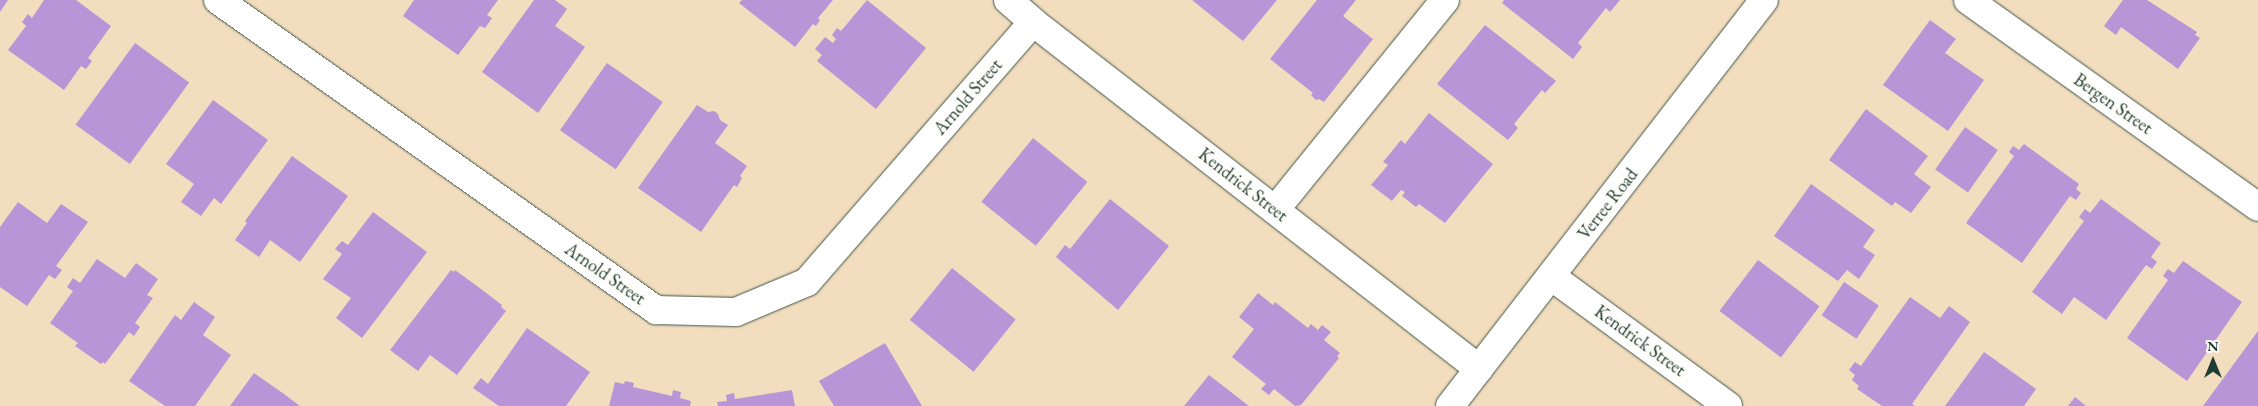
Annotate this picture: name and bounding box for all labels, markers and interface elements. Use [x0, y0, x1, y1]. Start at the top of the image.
street label: Arnold Street [929, 55, 1007, 139]
street label: Bergen Street [2069, 69, 2157, 139]
street label: Kendrick Street [1194, 143, 1292, 227]
street label: Verree Road [1573, 164, 1643, 244]
street label: Arnold Street [561, 238, 649, 310]
street label: Kendrick Street [1590, 301, 1690, 381]
north arrow [2188, 336, 2238, 386]
text: N [2207, 337, 2219, 355]

